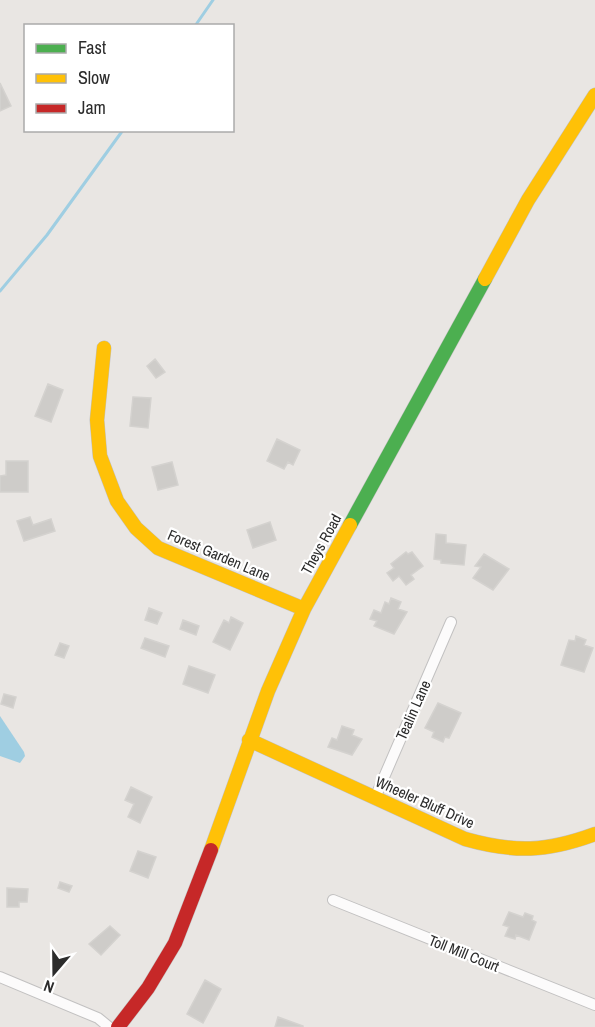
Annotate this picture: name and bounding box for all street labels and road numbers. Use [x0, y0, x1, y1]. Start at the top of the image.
street label: Theys Road [296, 510, 346, 578]
street label: Forest Garden Lane [164, 524, 274, 586]
street label: Tealin Lane [390, 677, 436, 743]
street label: Wheeler Bluff Drive [372, 771, 478, 833]
street label: Toll Mill Court [426, 929, 503, 977]

